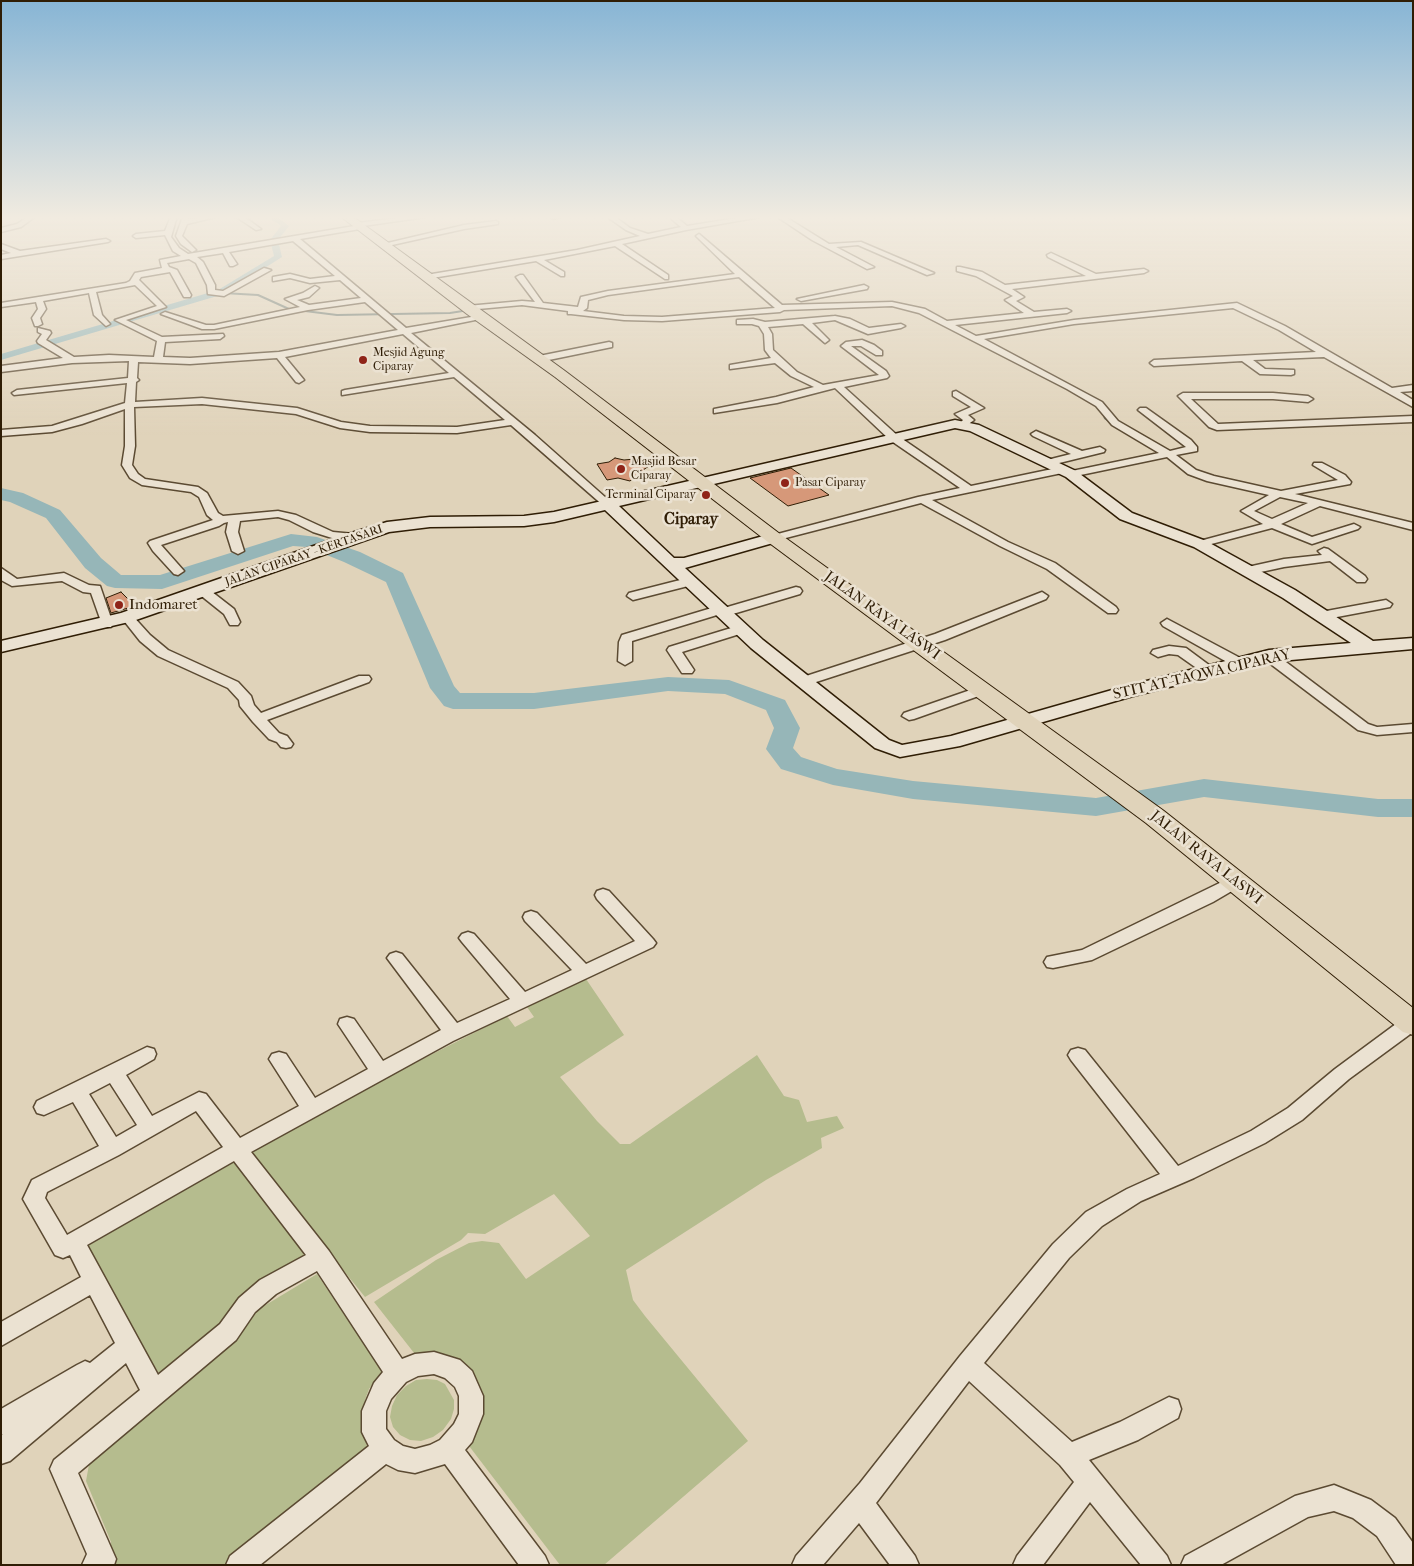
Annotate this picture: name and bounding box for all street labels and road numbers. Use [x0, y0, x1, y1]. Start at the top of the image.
street label: JALAN CIPARAY - KERTASARI [223, 522, 385, 590]
street label: JALAN RAYA LASWI [820, 568, 944, 664]
street label: STIT AT-TAQWA CIPARAY [1111, 646, 1293, 704]
street label: JALAN RAYA LASWI [1146, 807, 1266, 909]

